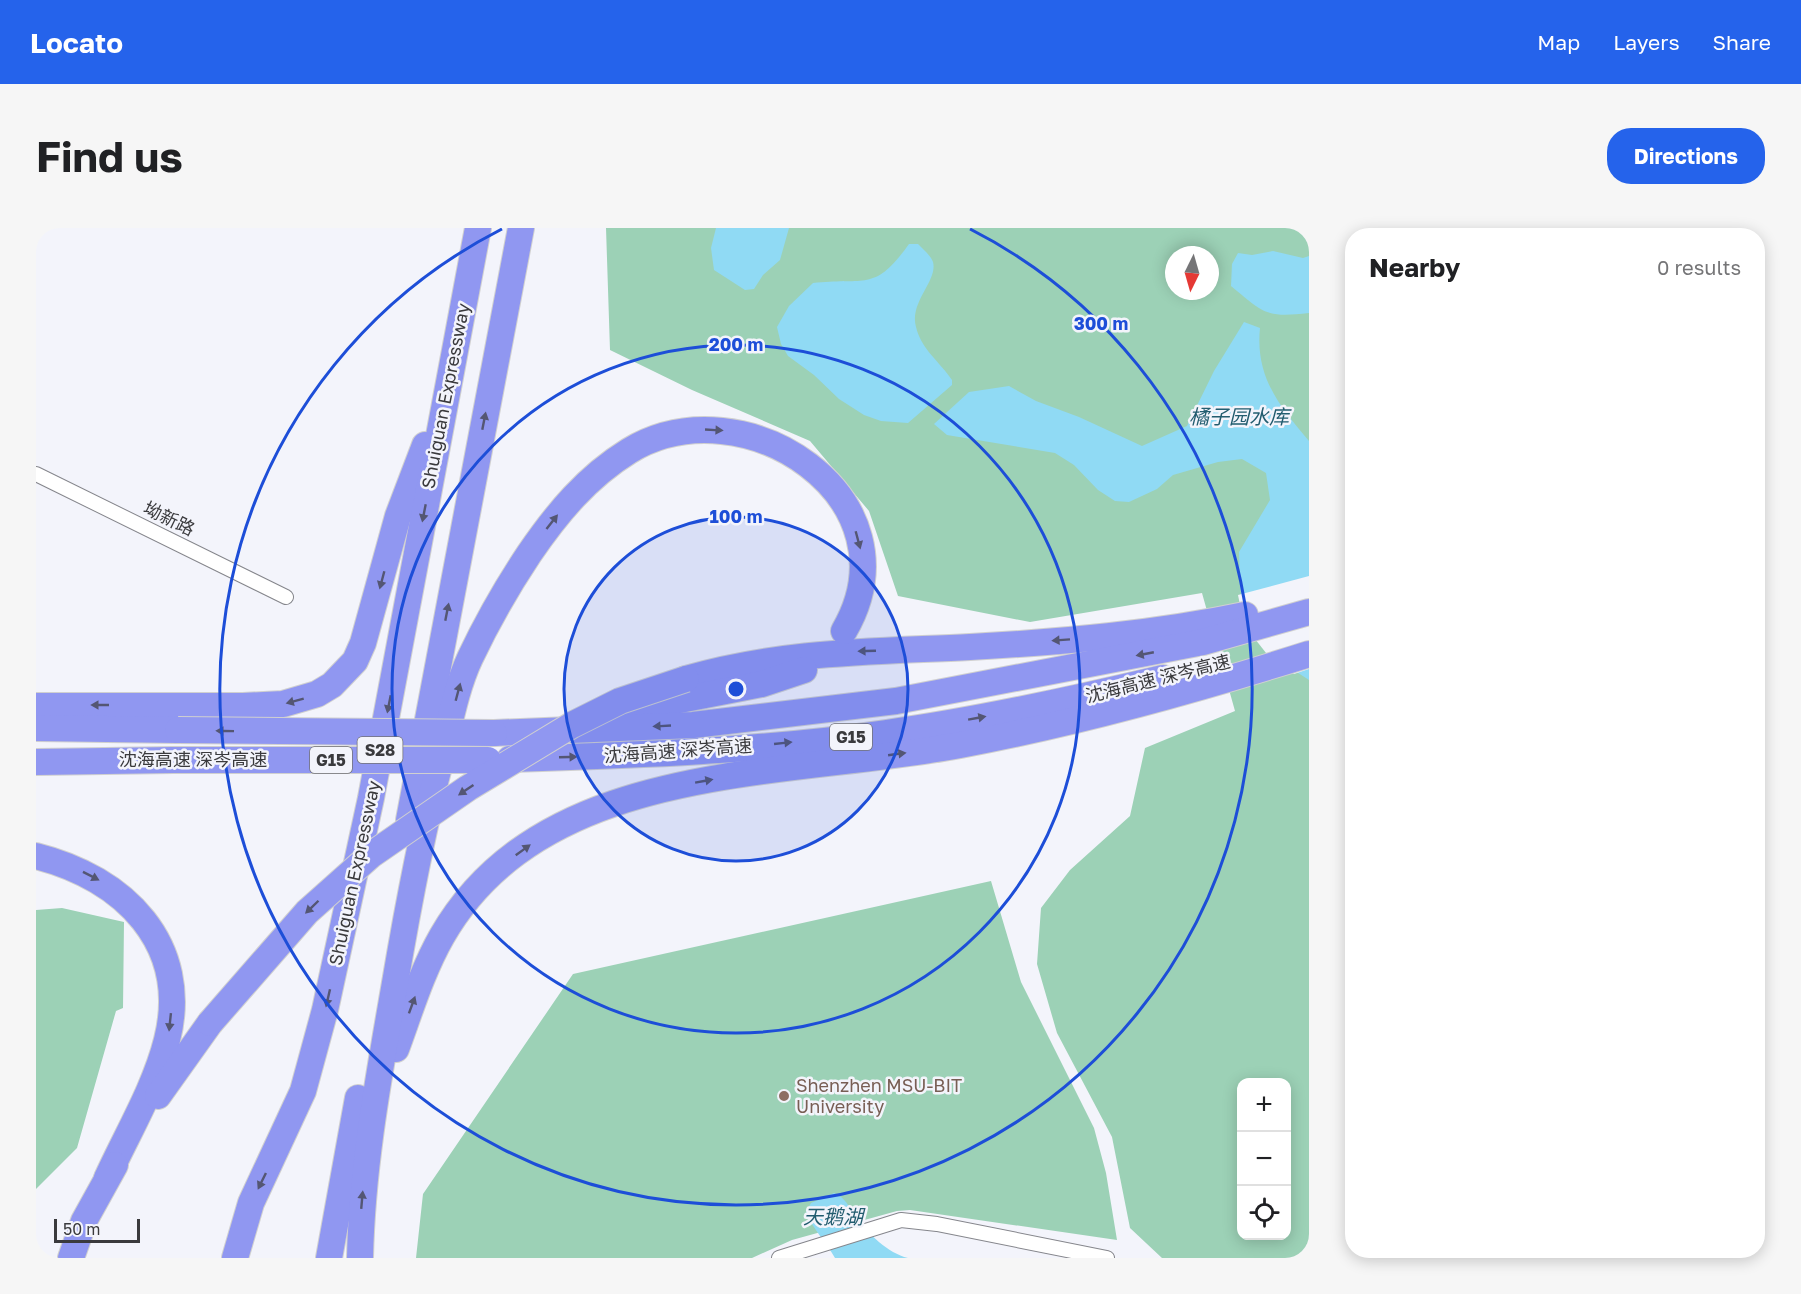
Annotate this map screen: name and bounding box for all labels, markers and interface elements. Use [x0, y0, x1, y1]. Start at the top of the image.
text: Locato [30, 26, 123, 59]
text: Map [1537, 29, 1580, 55]
text: Layers [1613, 29, 1680, 55]
text: Share [1713, 29, 1771, 55]
button: Directions [1607, 128, 1765, 184]
text: Find us [36, 131, 183, 181]
north arrow [1165, 246, 1219, 300]
text: Nearby [1369, 252, 1460, 283]
text: 0 results [1657, 255, 1741, 279]
street label: Shuiguan Expressway [416, 301, 474, 490]
text: 300 m [1074, 312, 1128, 334]
text: 200 m [709, 333, 763, 355]
water label: 橘子园水库 [1189, 404, 1292, 428]
one-way arrow [480, 411, 489, 430]
one-way arrow [704, 425, 723, 434]
street label: 坳新路 [140, 496, 199, 540]
one-way arrow [420, 503, 429, 522]
text: 100 m [710, 505, 762, 527]
one-way arrow [545, 515, 557, 530]
one-way arrow [854, 531, 864, 549]
one-way arrow [376, 571, 386, 589]
one-way arrow [443, 603, 452, 622]
one-way arrow [1052, 635, 1071, 645]
one-way arrow [857, 646, 876, 655]
street label: 沈海高速 深岑高速 [1083, 649, 1232, 707]
one-way arrow [1135, 649, 1154, 658]
centre of rings [726, 679, 746, 699]
one-way arrow [453, 683, 463, 701]
one-way arrow [384, 695, 393, 714]
one-way arrow [286, 696, 304, 706]
one-way arrow [91, 700, 110, 710]
one-way arrow [967, 713, 986, 722]
one-way arrow [653, 722, 672, 731]
road number: G15 [830, 724, 872, 750]
one-way arrow [216, 726, 235, 736]
street label: 沈海高速 深岑高速 [603, 734, 753, 766]
road number: S28 [358, 737, 402, 763]
one-way arrow [774, 738, 793, 748]
road number: G15 [310, 747, 352, 773]
street label: 沈海高速 深岑高速 [119, 748, 267, 770]
one-way arrow [888, 749, 907, 759]
one-way arrow [558, 752, 577, 762]
one-way arrow [694, 776, 713, 785]
street label: Shuiguan Expressway [324, 778, 384, 967]
one-way arrow [458, 784, 475, 795]
one-way arrow [516, 844, 531, 856]
one-way arrow [82, 871, 99, 881]
one-way arrow [305, 900, 319, 914]
one-way arrow [323, 989, 332, 1008]
one-way arrow [407, 996, 417, 1014]
one-way arrow [165, 1012, 175, 1031]
place label: Shenzhen MSU-BIT University [796, 1074, 962, 1117]
map controls [1237, 1078, 1291, 1240]
button: + [1237, 1078, 1291, 1132]
marker: Shenzhen MSU-BIT University [777, 1089, 791, 1103]
button: − [1237, 1132, 1291, 1186]
one-way arrow [257, 1172, 267, 1189]
button: locate [1237, 1186, 1291, 1240]
one-way arrow [357, 1190, 367, 1209]
water label: 天鹅湖 [803, 1204, 866, 1228]
scale bar [54, 1216, 140, 1244]
text: 50 m [63, 1219, 100, 1239]

